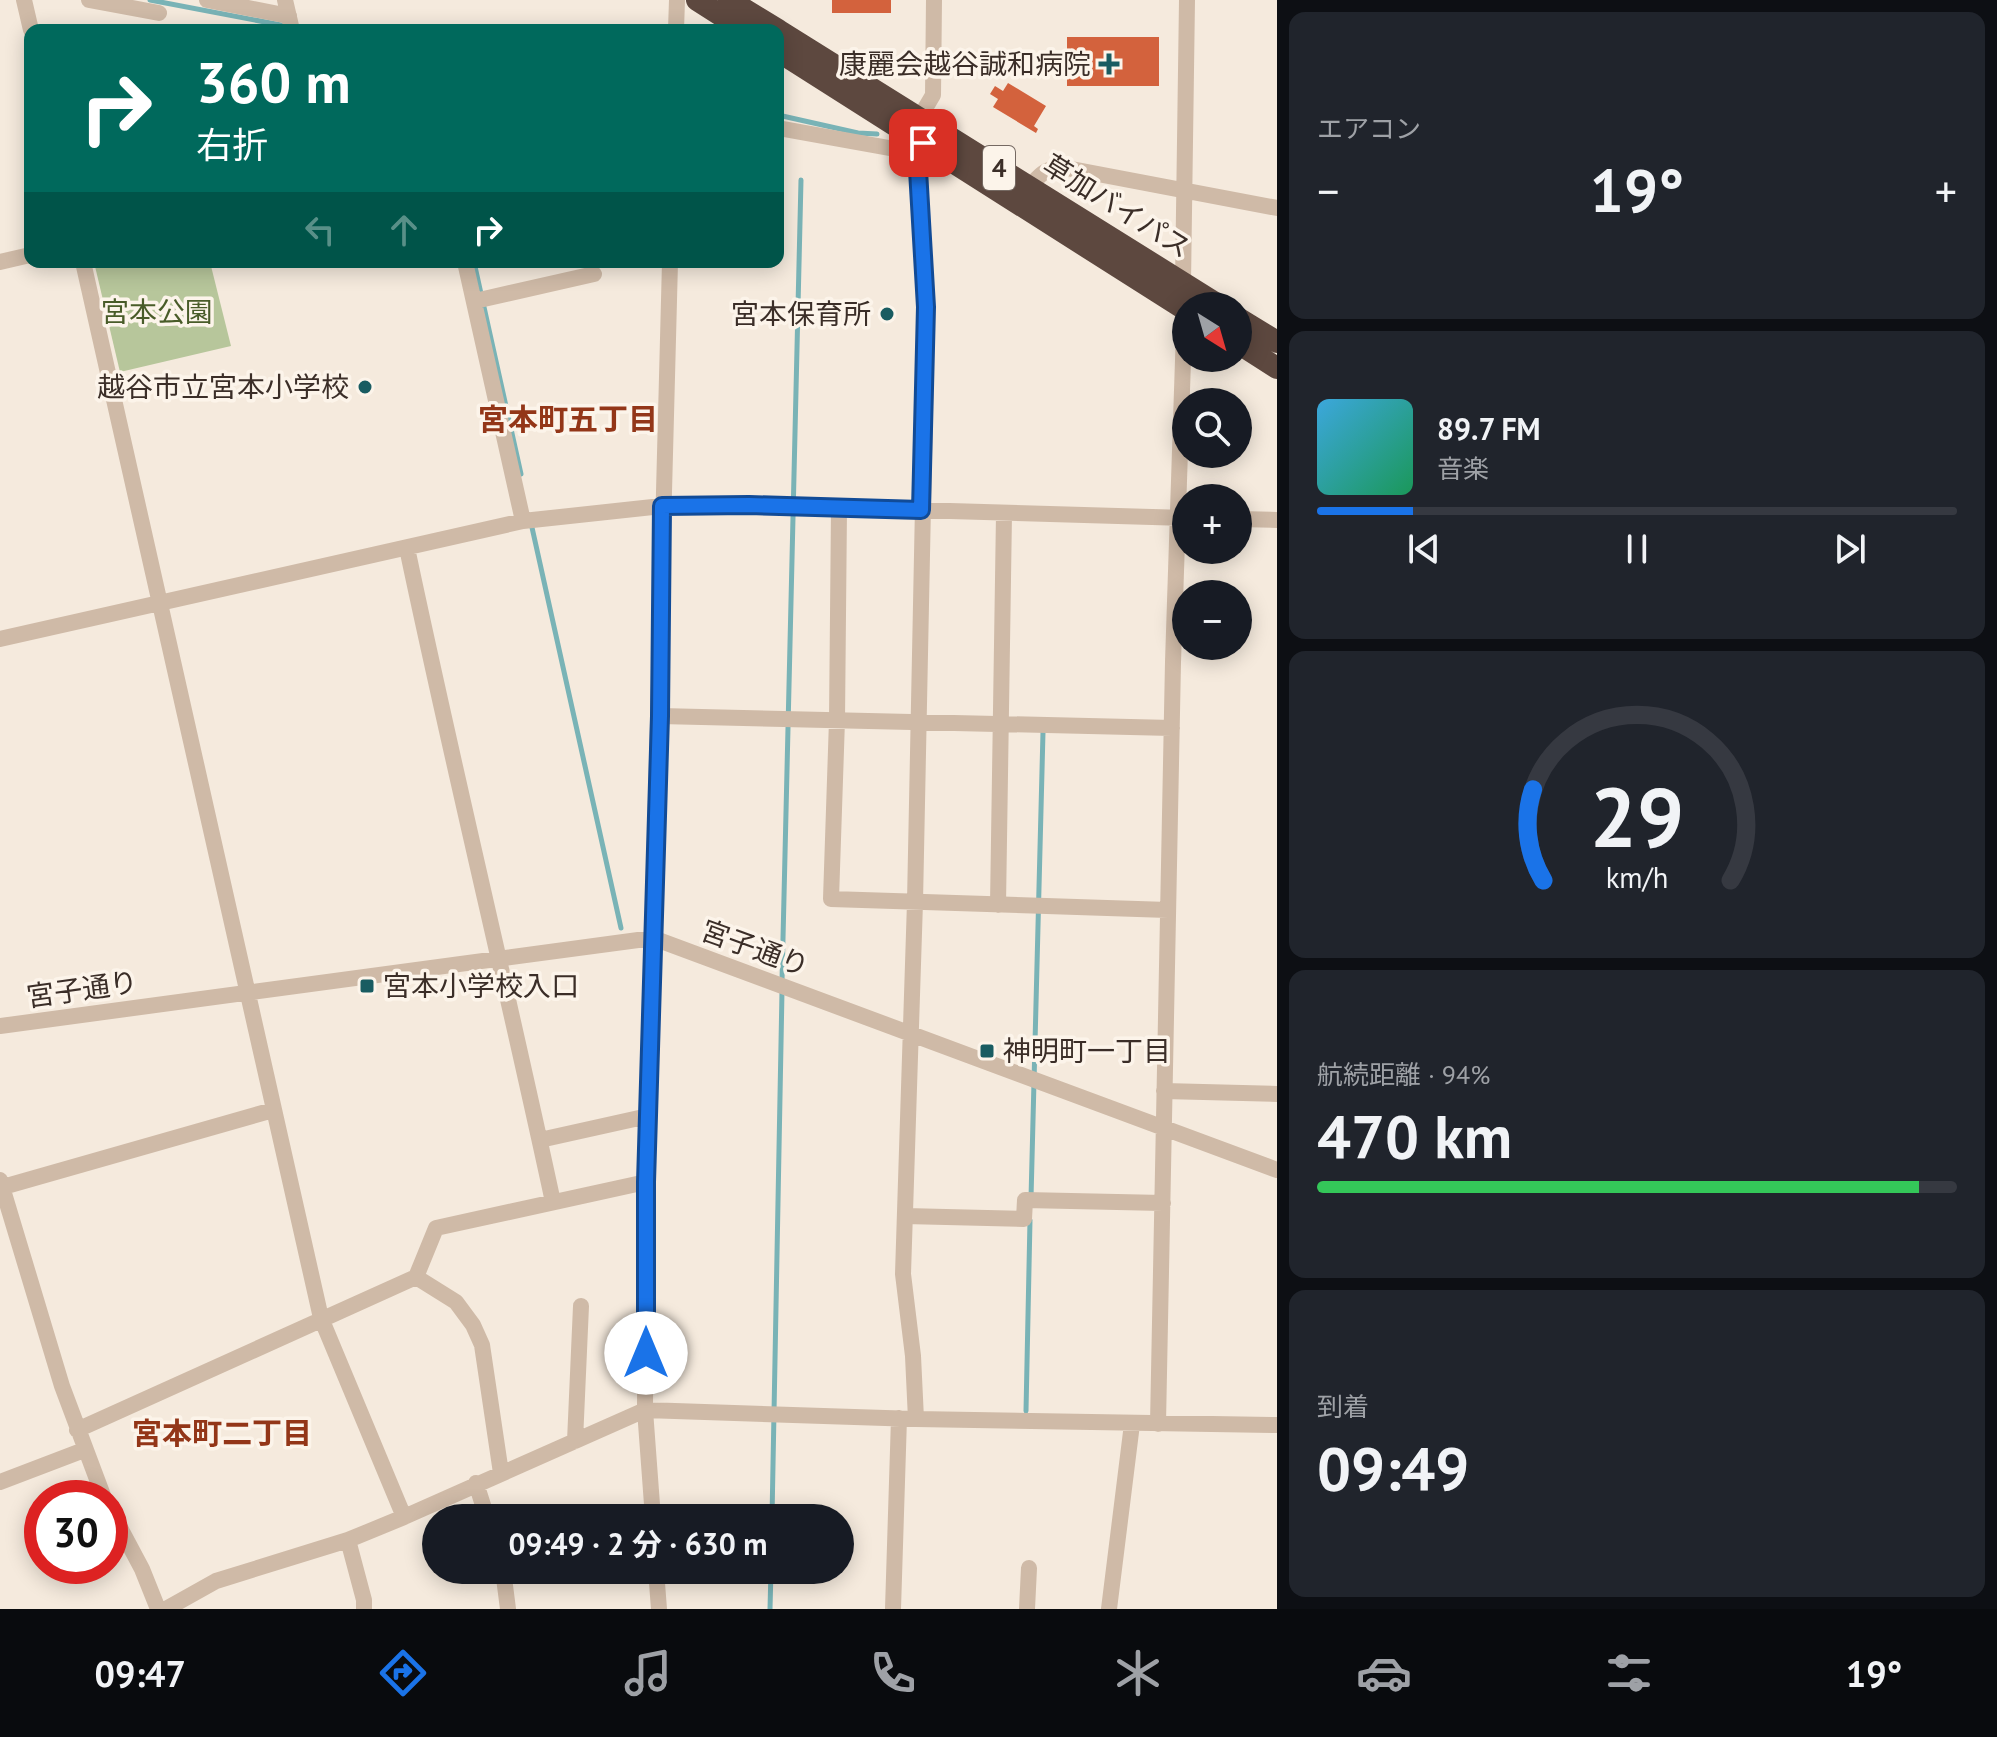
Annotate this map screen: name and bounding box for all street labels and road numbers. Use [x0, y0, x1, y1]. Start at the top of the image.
road number: 4 [983, 146, 1015, 190]
street label: 草加バイパス [1036, 146, 1198, 266]
street label: 宮子通り [696, 911, 814, 984]
street label: 宮子通り [24, 962, 140, 1015]

